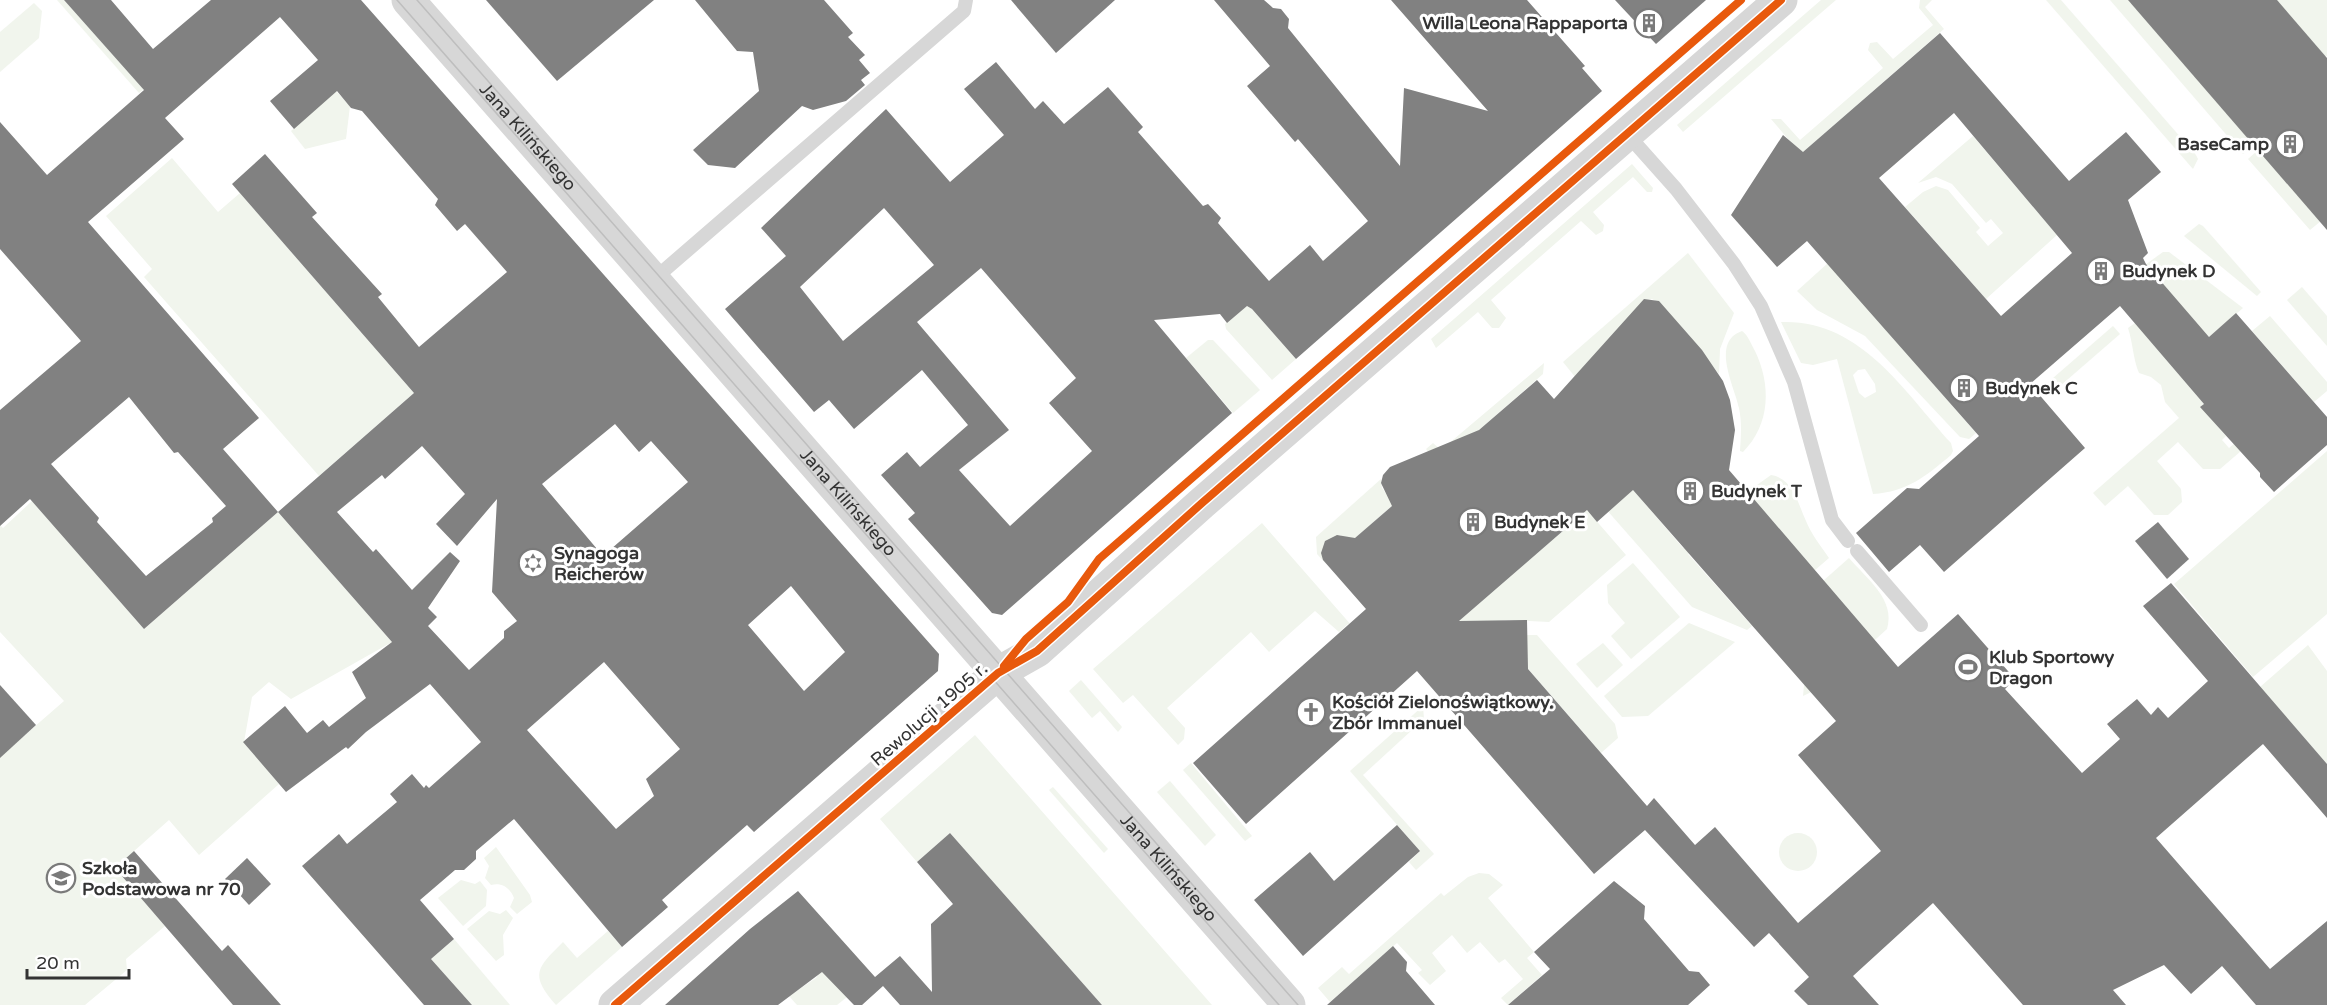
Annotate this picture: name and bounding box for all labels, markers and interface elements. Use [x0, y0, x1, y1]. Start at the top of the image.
building icon: Willa Leona Rappaporta [1633, 7, 1665, 39]
place label: Willa Leona Rappaporta [1423, 12, 1628, 34]
street label: Jana Kilińskiego [475, 78, 581, 195]
building icon: BaseCamp [2274, 128, 2306, 160]
place label: BaseCamp [2177, 133, 2269, 155]
building icon: Budynek D [2085, 255, 2117, 287]
place label: Budynek D [2122, 260, 2216, 282]
building icon: Budynek C [1948, 372, 1980, 404]
place label: Budynek C [1985, 377, 2078, 399]
street label: Jana Kilińskiego [795, 444, 902, 561]
building icon: Budynek T [1674, 475, 1706, 507]
place label: Budynek T [1711, 480, 1803, 502]
building icon: Budynek E [1457, 506, 1489, 538]
place label: Budynek E [1494, 511, 1585, 533]
place label: Synagoga Reicherów [554, 542, 645, 585]
synagogue icon: Synagoga Reicherów [517, 547, 549, 579]
place label: Klub Sportowy Dragon [1989, 646, 2115, 689]
sports icon: Klub Sportowy Dragon [1952, 651, 1984, 683]
street label: Rewolucji 1905 r. [866, 657, 992, 771]
place label: Kościół Zielonoświątkowy. Zbór Immanuel [1332, 691, 1554, 734]
church icon: Kościół Zielonoświątkowy. Zbór Immanuel [1295, 696, 1327, 728]
street label: Jana Kilińskiego [1116, 809, 1222, 926]
place label: Szkoła Podstawowa nr 70 [82, 857, 241, 900]
school or university icon: Szkoła Podstawowa nr 70 [45, 862, 77, 894]
scale bar [27, 942, 129, 980]
text: 20 m [36, 952, 80, 974]

